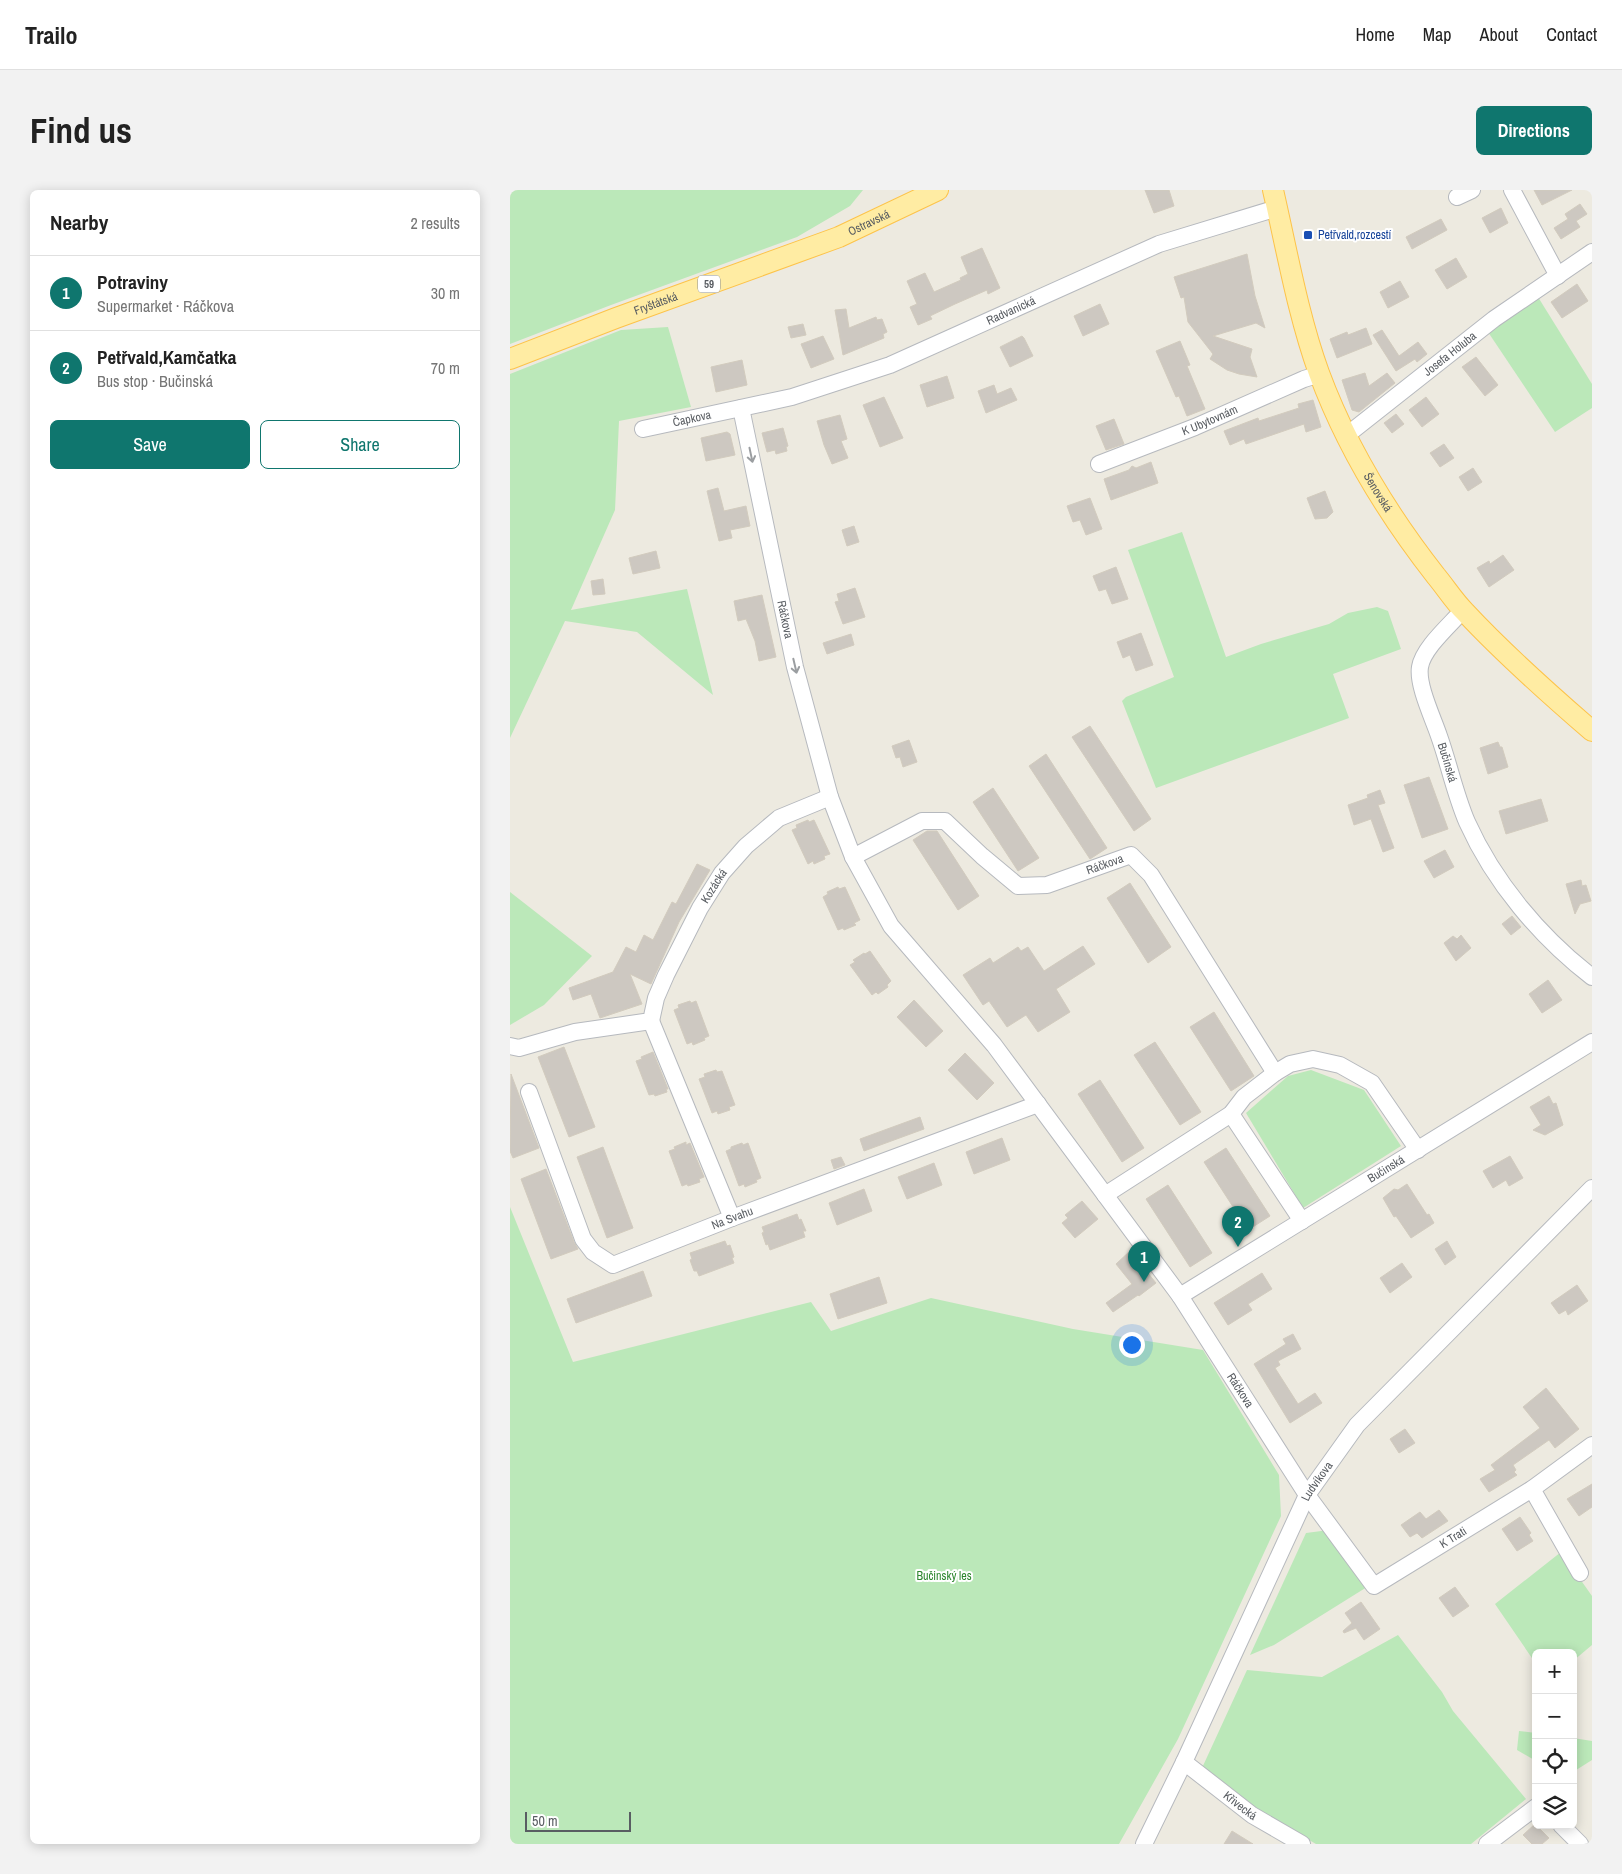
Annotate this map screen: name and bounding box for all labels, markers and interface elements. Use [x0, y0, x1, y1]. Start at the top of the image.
text: Trailo [25, 19, 78, 51]
text: Home [1355, 22, 1395, 47]
text: Map [1423, 22, 1452, 47]
text: About [1480, 22, 1518, 47]
text: Contact [1546, 22, 1597, 47]
button: Directions [1476, 106, 1592, 155]
text: Find us [30, 107, 132, 154]
street label: Ostravská [845, 206, 893, 240]
text: Nearby [50, 208, 108, 237]
text: 2 results [410, 212, 460, 234]
place label: Petřvald,rozcestí [1318, 227, 1392, 243]
marker: Petřvald,rozcestí [1302, 229, 1314, 241]
text: Potraviny [97, 269, 168, 295]
road number: 59 [698, 276, 720, 292]
text: 1 [62, 282, 70, 304]
text: 30 m [431, 282, 460, 304]
street label: Fryštátská [632, 288, 680, 319]
street label: Radvanická [984, 292, 1038, 329]
text: Supermarket · Ráčkova [97, 295, 234, 317]
street label: Josefa Holuba [1420, 328, 1480, 380]
text: Petřvald,Kamčatka [97, 344, 236, 370]
text: 2 [62, 357, 70, 379]
text: 70 m [431, 357, 460, 379]
text: Bus stop · Bučinská [97, 370, 213, 392]
street label: K Ubytovnám [1180, 401, 1240, 439]
street label: Čapkova [671, 406, 713, 430]
button: Save [50, 420, 250, 469]
button: Share [260, 420, 460, 469]
one-way arrow [747, 447, 756, 463]
street label: Šenovská [1360, 470, 1396, 515]
street label: Ráčkova [773, 599, 797, 640]
one-way arrow [791, 657, 800, 673]
street label: Bučinská [1434, 740, 1461, 785]
street label: Ráčkova [1084, 850, 1126, 878]
street label: Kozácká [697, 865, 731, 906]
street label: Bučinská [1365, 1151, 1408, 1186]
street label: Na Svahu [709, 1203, 755, 1233]
pin: 2 [1222, 1206, 1254, 1247]
pin: 1 [1128, 1241, 1160, 1282]
your location [1119, 1332, 1145, 1358]
street label: Ráčkova [1223, 1370, 1258, 1411]
street label: Ludvíkova [1297, 1458, 1337, 1504]
street label: K Trati [1437, 1523, 1470, 1552]
park label: Bučinský les [916, 1568, 972, 1584]
map controls [1532, 1649, 1577, 1829]
button: + [1532, 1649, 1577, 1694]
button: − [1532, 1694, 1577, 1739]
button: locate [1532, 1739, 1577, 1784]
button: layers [1532, 1784, 1577, 1829]
street label: Křivecká [1220, 1788, 1260, 1824]
scale bar [525, 1809, 631, 1832]
text: 50 m [532, 1812, 558, 1830]

